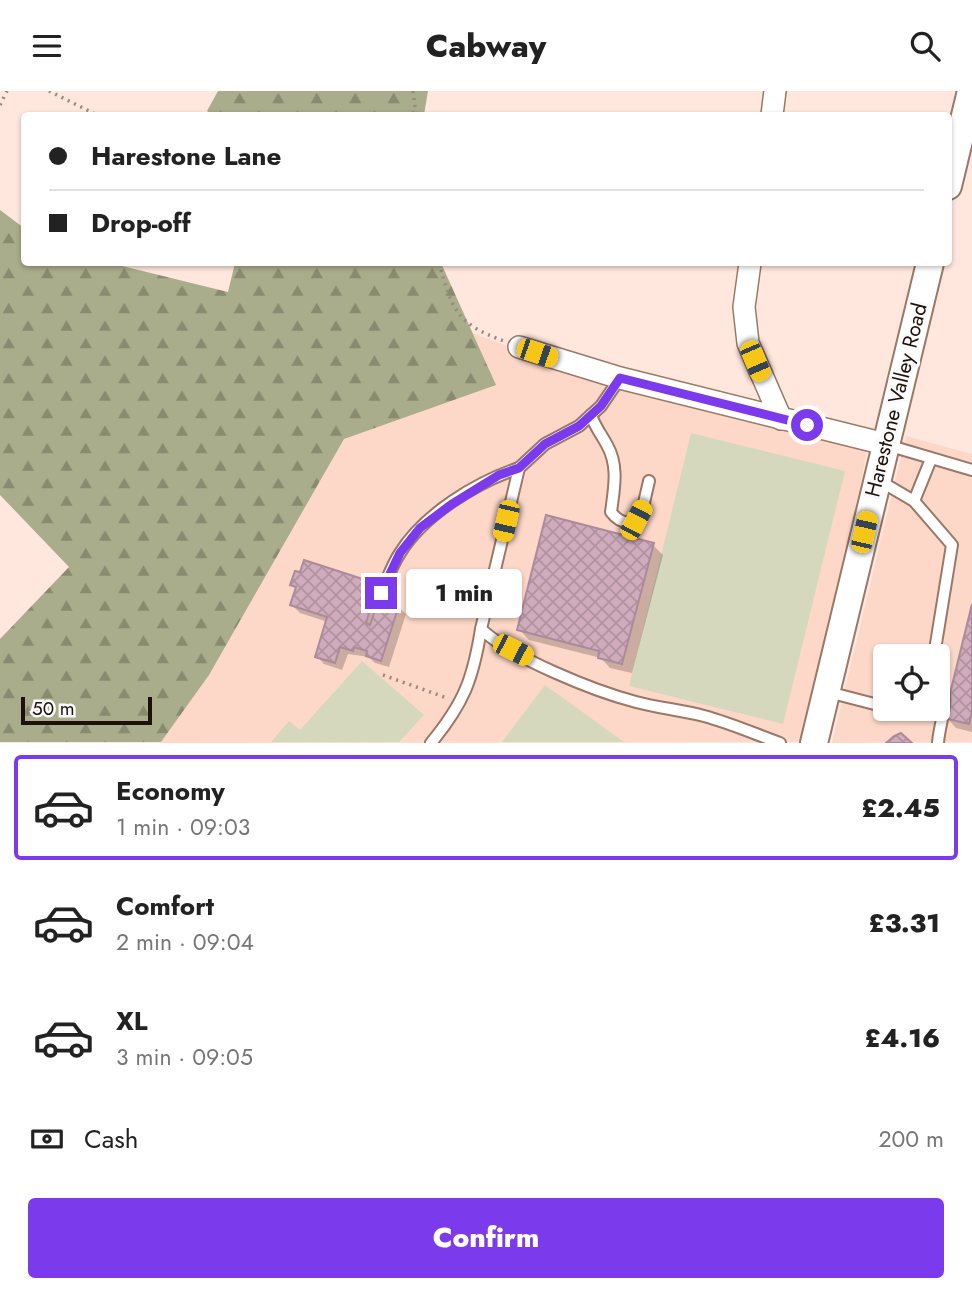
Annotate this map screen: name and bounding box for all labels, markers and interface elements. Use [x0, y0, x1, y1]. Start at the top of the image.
text: Cabway [426, 23, 546, 69]
icon: menu [28, 27, 66, 65]
icon: search [906, 27, 944, 65]
text: Harestone Lane [91, 137, 281, 175]
text: Drop-off [91, 204, 191, 242]
street label: Harestone Valley Road [857, 300, 935, 500]
car [514, 336, 561, 370]
car [738, 338, 773, 384]
route start [791, 409, 823, 441]
car [617, 497, 656, 543]
car [492, 498, 521, 544]
car [850, 509, 879, 555]
callout: 1 min [406, 568, 521, 617]
text: 1 min [435, 576, 493, 610]
route end [365, 577, 397, 609]
car [490, 631, 537, 669]
map controls [873, 644, 950, 721]
button: locate [873, 644, 950, 721]
scale bar [21, 694, 152, 725]
text: 50 m [32, 695, 75, 722]
text: Economy [116, 772, 225, 810]
icon: car [32, 776, 95, 839]
text: £2.45 [861, 789, 940, 827]
text: 1 min · 09:03 [116, 810, 250, 844]
text: Comfort [116, 887, 214, 925]
icon: car [32, 891, 95, 954]
text: £3.31 [869, 904, 940, 942]
text: 2 min · 09:04 [116, 925, 254, 959]
text: XL [116, 1002, 148, 1040]
icon: car [32, 1006, 95, 1069]
text: £4.16 [864, 1019, 940, 1057]
text: 3 min · 09:05 [116, 1040, 253, 1074]
icon: cash [28, 1120, 66, 1158]
text: Cash [84, 1120, 138, 1158]
text: 200 m [878, 1122, 944, 1156]
button: Confirm [28, 1198, 944, 1278]

